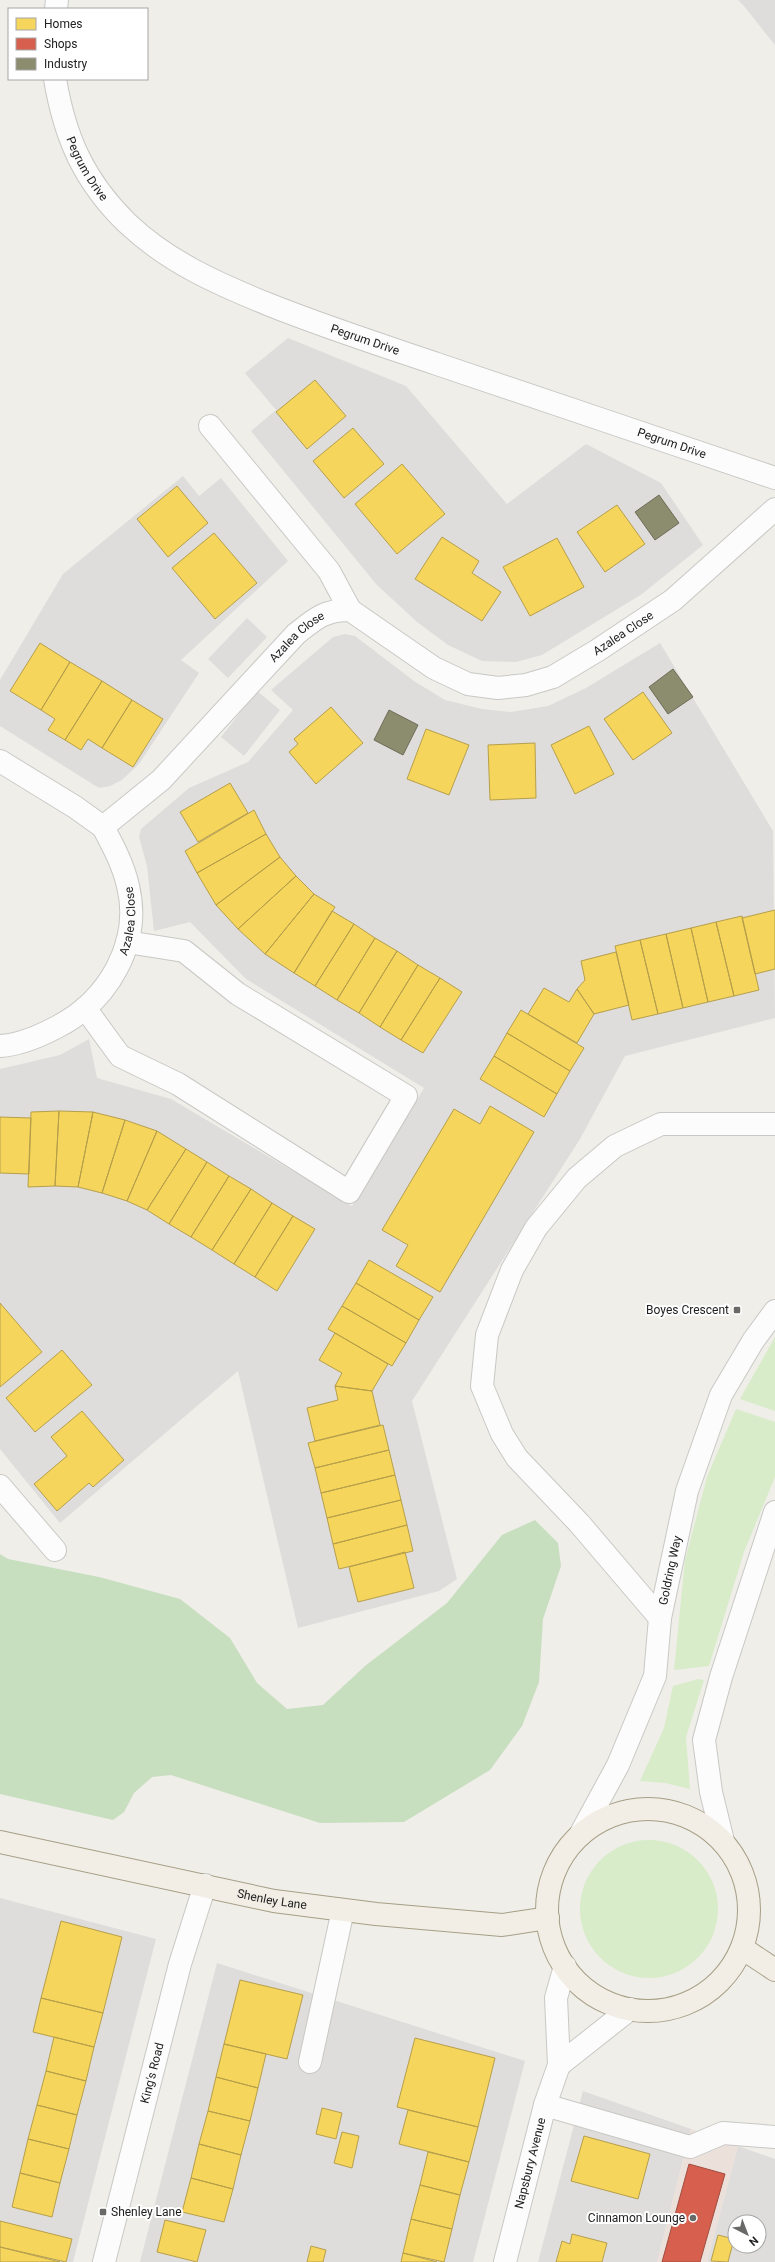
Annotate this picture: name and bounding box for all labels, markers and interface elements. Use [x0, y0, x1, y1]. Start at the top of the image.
legend [8, 8, 148, 80]
text: Homes [44, 17, 82, 31]
text: Shops [44, 37, 78, 51]
text: Industry [44, 57, 88, 71]
street label: Pegrum Drive [63, 135, 111, 204]
street label: Pegrum Drive [329, 321, 401, 358]
street label: Pegrum Drive [636, 425, 708, 461]
street label: Azalea Close [591, 608, 656, 658]
street label: Azalea Close [266, 609, 327, 665]
street label: Azalea Close [116, 885, 138, 957]
place label: Boyes Crescent [646, 1303, 729, 1317]
marker: Boyes Crescent [732, 1305, 742, 1315]
street label: Goldring Way [656, 1534, 684, 1606]
street label: Shenley Lane [236, 1886, 308, 1912]
street label: King's Road [138, 2041, 167, 2105]
street label: Napsbury Avenue [512, 2116, 549, 2210]
place label: Shenley Lane [111, 2205, 182, 2219]
marker: Shenley Lane [98, 2207, 108, 2217]
place label: Cinnamon Lounge [588, 2211, 685, 2225]
marker: Cinnamon Lounge [688, 2213, 698, 2223]
north arrow [727, 2214, 767, 2254]
text: N [746, 2234, 761, 2249]

